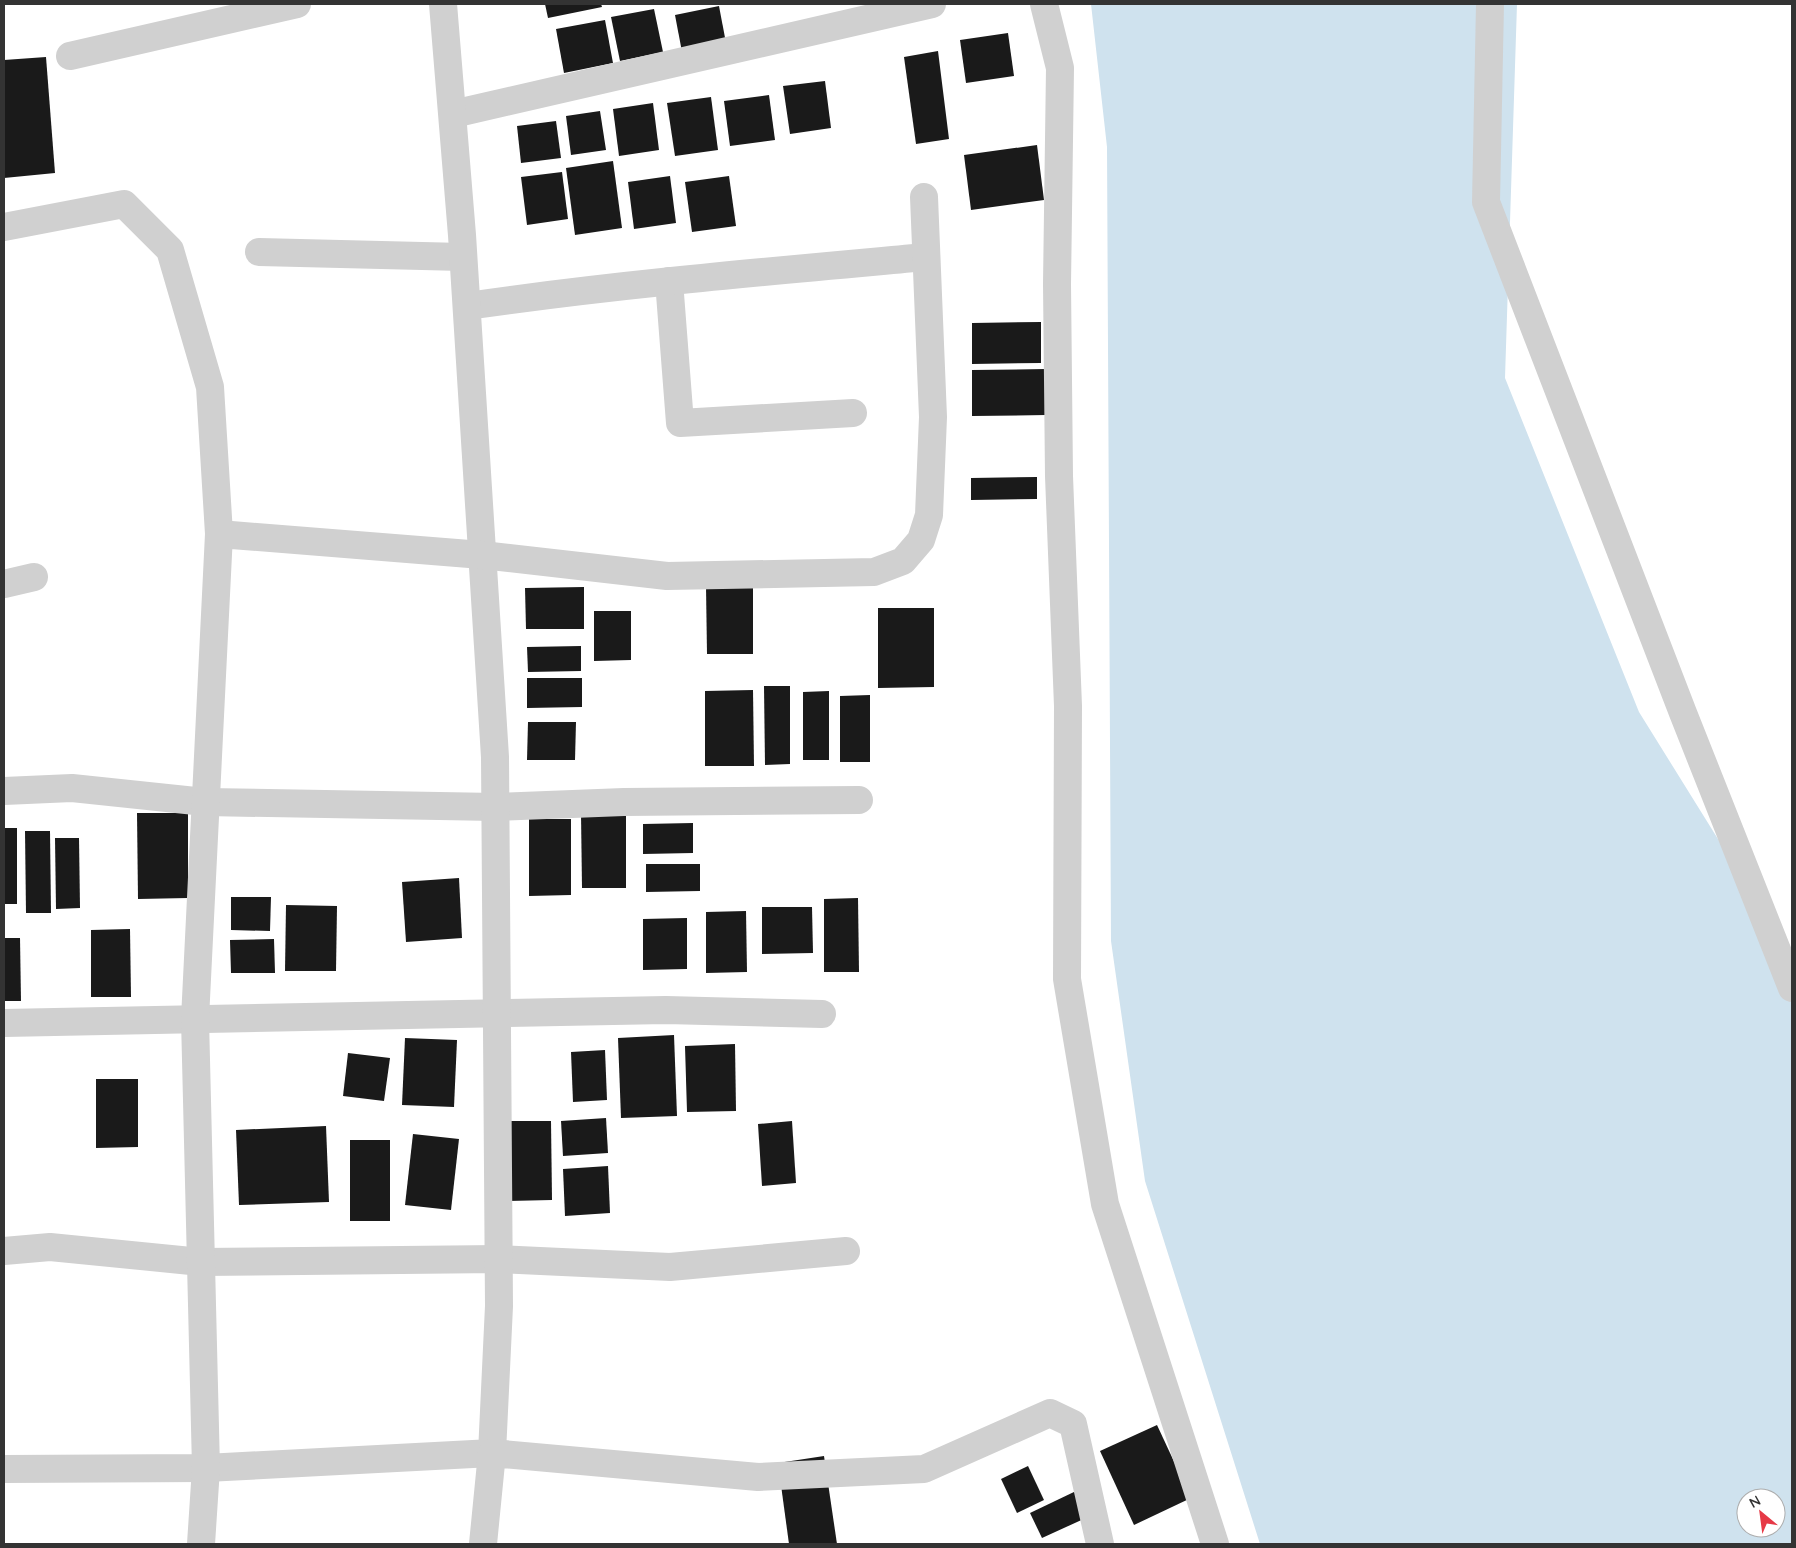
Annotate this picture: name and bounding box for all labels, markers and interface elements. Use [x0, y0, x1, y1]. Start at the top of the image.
north arrow [1736, 1488, 1786, 1538]
text: N [1746, 1491, 1764, 1512]

